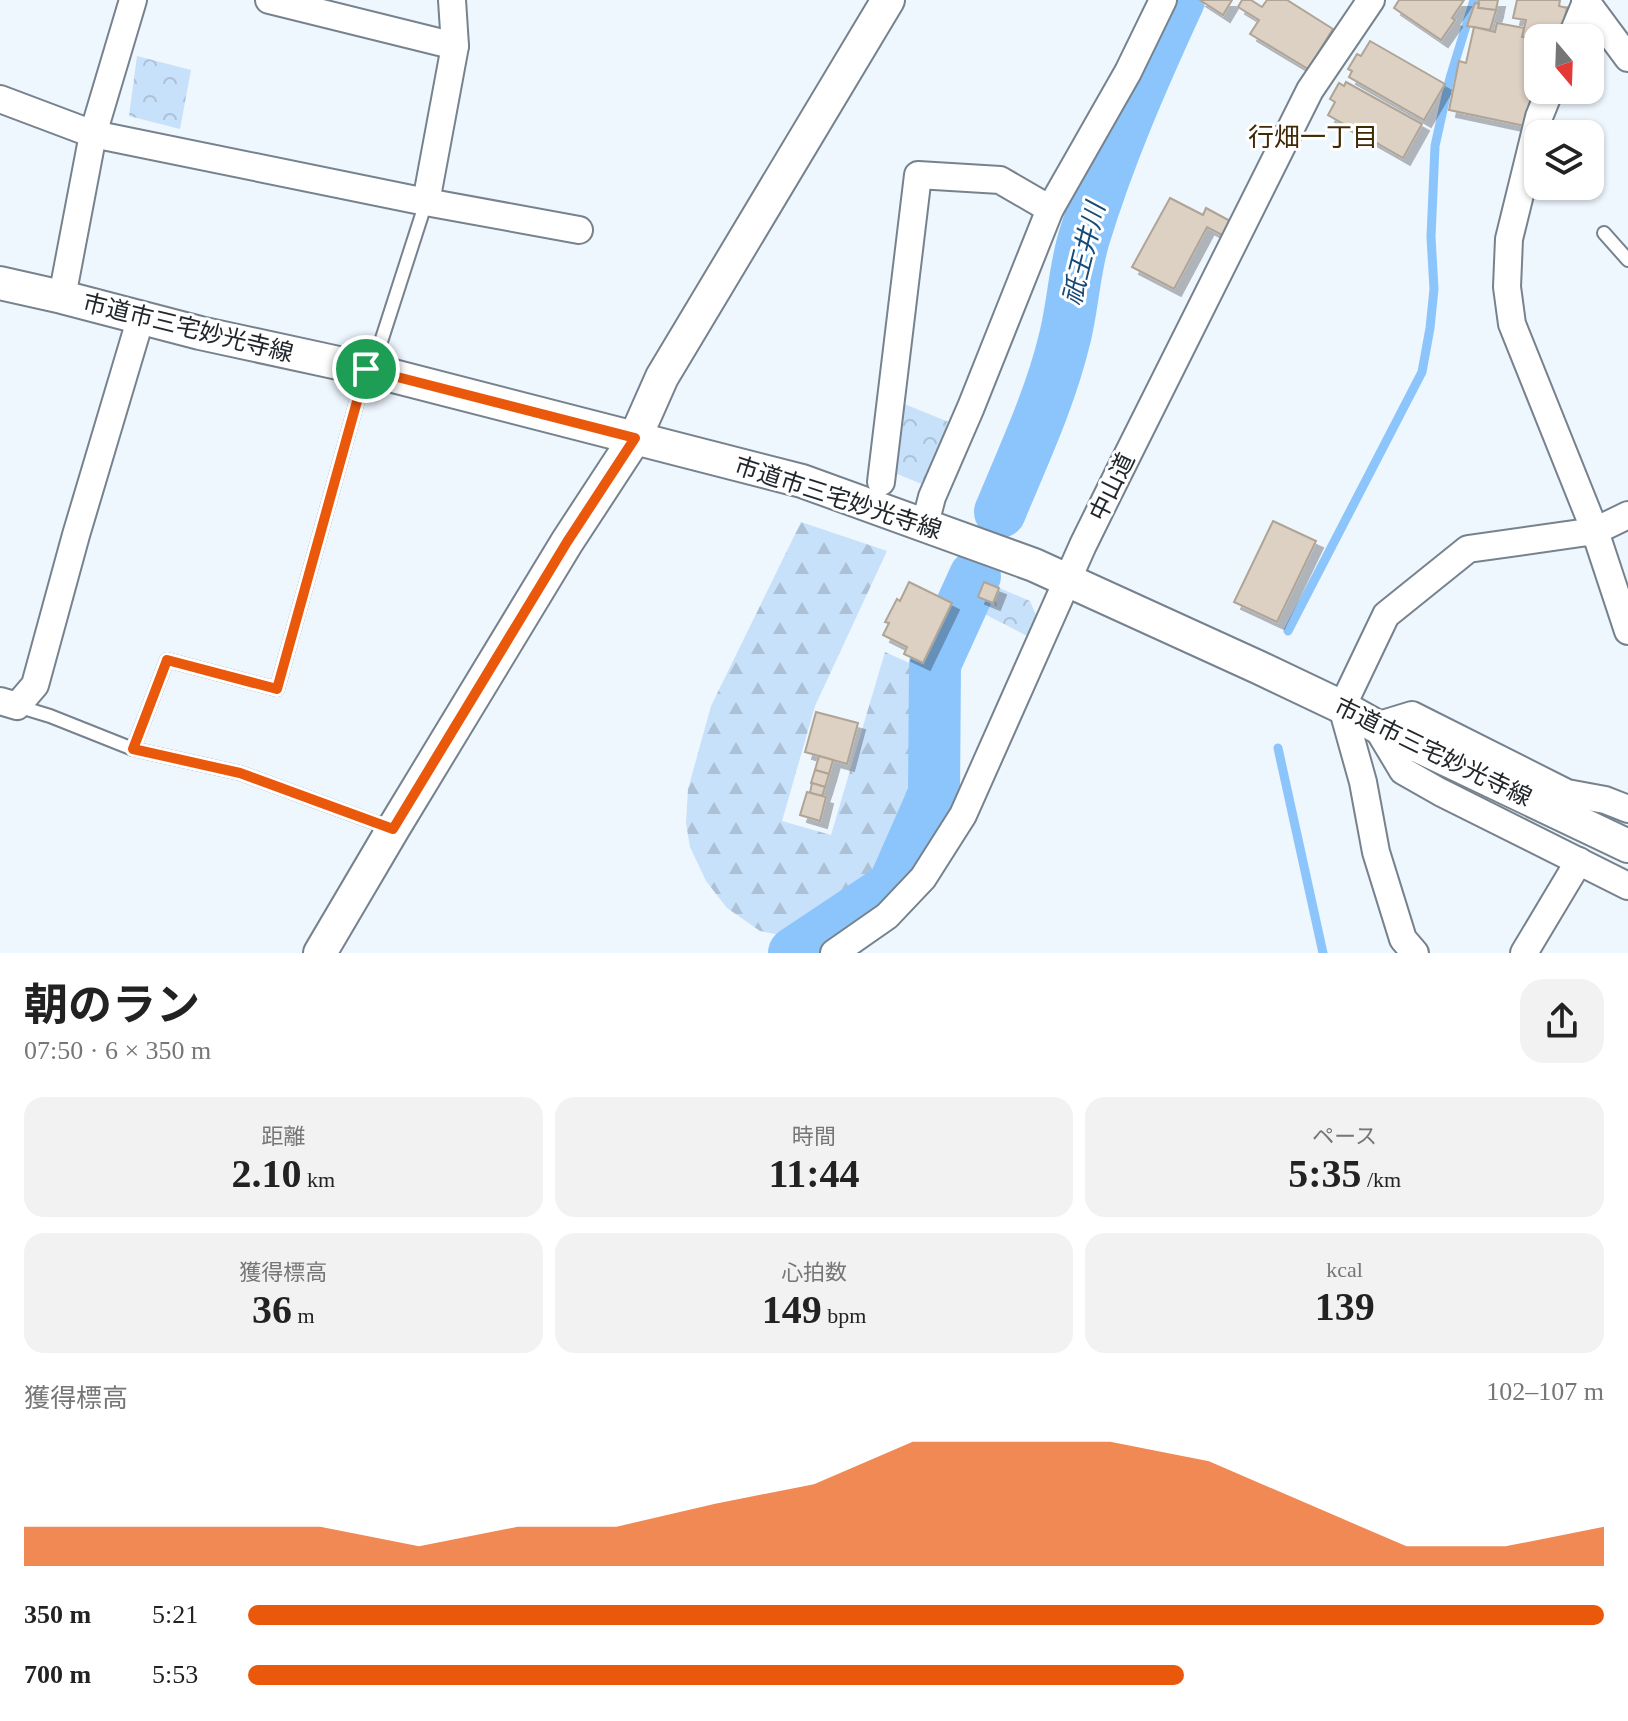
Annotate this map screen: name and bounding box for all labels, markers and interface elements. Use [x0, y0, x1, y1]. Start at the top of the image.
north arrow [1524, 24, 1604, 104]
map controls [1524, 24, 1604, 200]
button: layers [1524, 120, 1604, 200]
district label: 行畑一丁目 [1248, 123, 1378, 152]
water label: 祇王井川 [1057, 197, 1111, 308]
street label: 市道市三宅妙光寺線 [80, 289, 296, 367]
pin [332, 335, 400, 403]
icon: arrive [344, 347, 388, 391]
street label: 中山道 [1085, 449, 1139, 525]
street label: 市道市三宅妙光寺線 [731, 452, 945, 544]
street label: 市道市三宅妙光寺線 [1330, 693, 1536, 811]
button: share [1520, 979, 1604, 1063]
text: 朝のラン [24, 981, 200, 1030]
text: 07:50 · 6 × 350 m [24, 1036, 211, 1065]
text: 距離 [261, 1124, 305, 1149]
text: 時間 [792, 1124, 836, 1149]
text: ペース [1312, 1124, 1377, 1149]
text: 2.10 [232, 1151, 302, 1196]
text: 11:44 [768, 1151, 860, 1196]
text: 5:35 [1288, 1151, 1361, 1196]
text: km [302, 1167, 335, 1192]
text: /km [1361, 1167, 1401, 1192]
text: kcal [1326, 1257, 1363, 1282]
text: 獲得標高 [239, 1260, 327, 1285]
text: 心拍数 [781, 1260, 847, 1285]
text: 139 [1315, 1284, 1375, 1329]
text: 36 [252, 1287, 292, 1332]
text: 149 [762, 1287, 822, 1332]
text: m [292, 1303, 315, 1328]
text: bpm [822, 1303, 866, 1328]
text: 102–107 m [1486, 1377, 1604, 1406]
text: 獲得標高 [24, 1384, 128, 1413]
text: 350 m [24, 1600, 91, 1629]
text: 5:21 [152, 1600, 198, 1629]
text: 700 m [24, 1660, 91, 1689]
text: 5:53 [152, 1660, 198, 1689]

